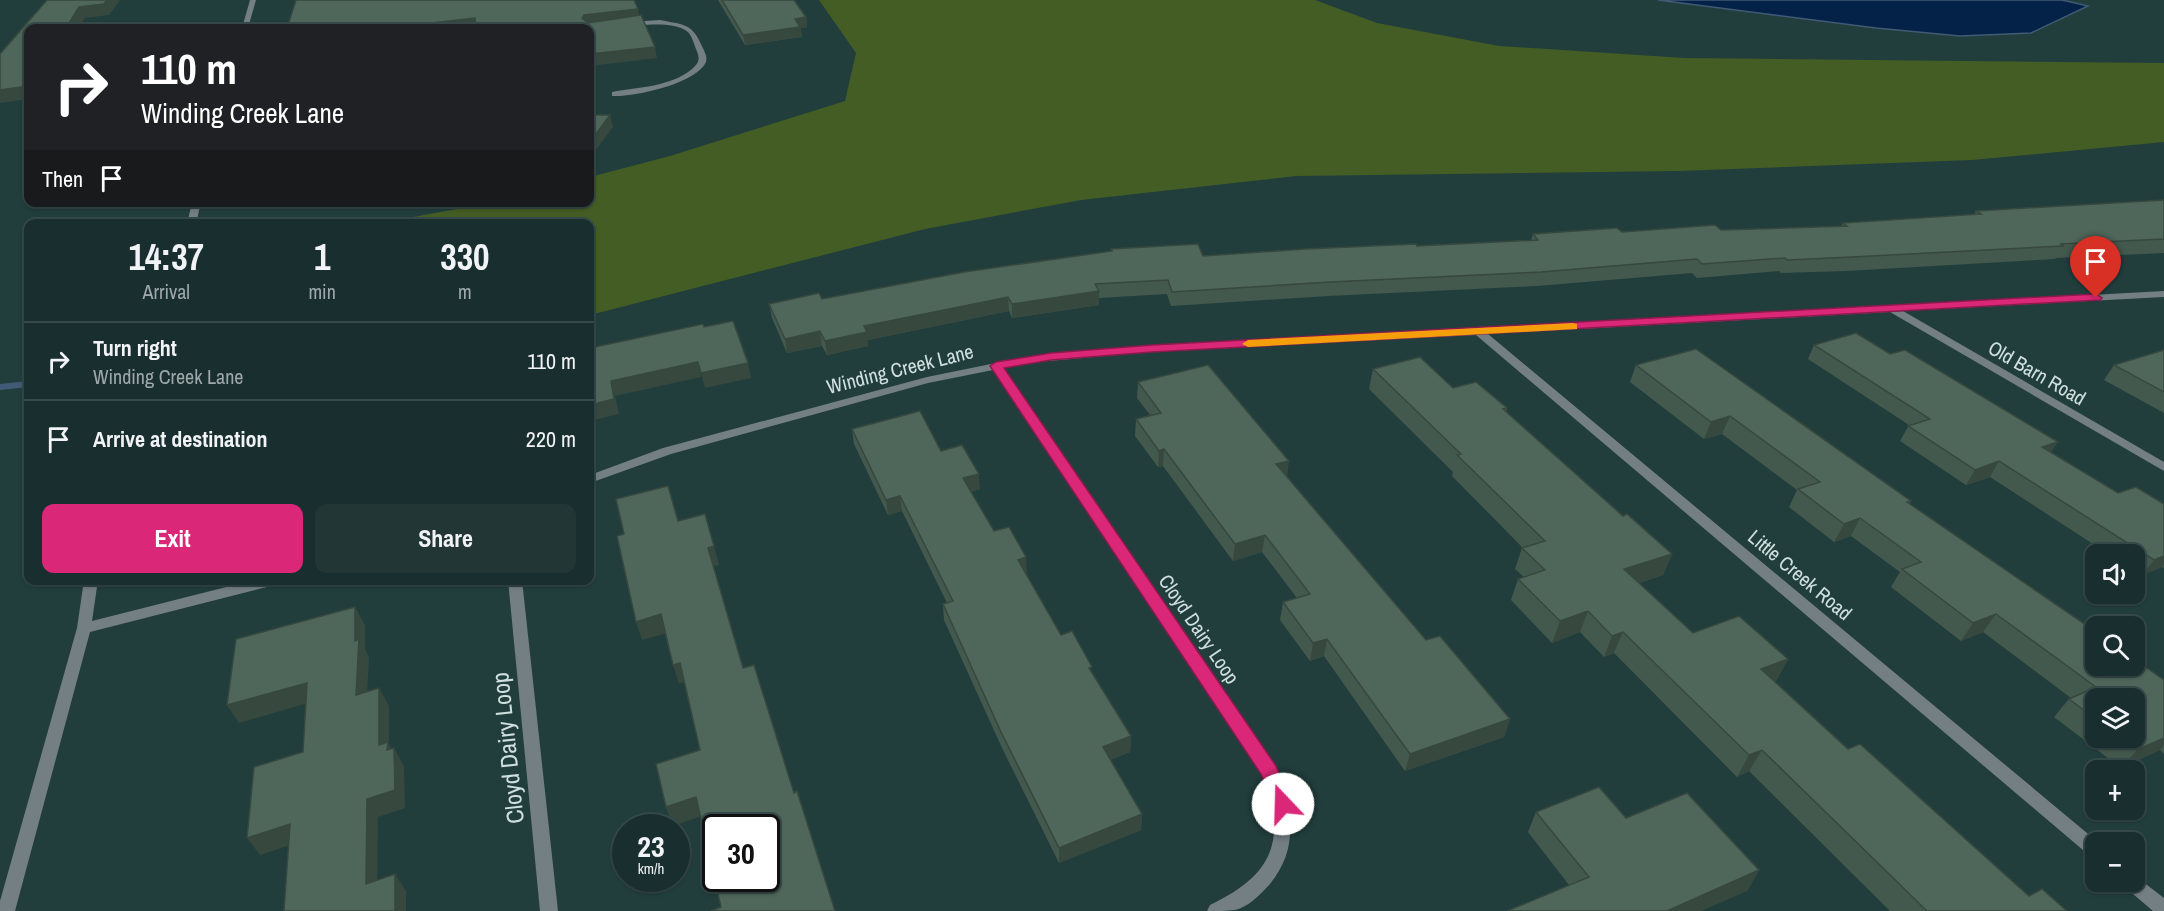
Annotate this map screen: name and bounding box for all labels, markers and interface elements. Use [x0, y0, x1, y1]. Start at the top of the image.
text: 110 m [141, 41, 237, 97]
icon: right [42, 48, 120, 126]
text: Winding Creek Lane [141, 95, 344, 131]
icon: arrive [95, 162, 128, 195]
text: Then [42, 164, 83, 194]
text: 14:37 [128, 233, 204, 281]
text: 1 [314, 233, 330, 281]
text: 330 [440, 233, 490, 281]
pin [2070, 236, 2121, 298]
icon: arrive [2079, 245, 2112, 278]
text: Arrival [143, 278, 190, 305]
text: min [308, 278, 336, 305]
text: m [458, 278, 472, 305]
text: Turn right [93, 333, 177, 363]
street label: Old Barn Road [1984, 334, 2091, 411]
street label: Winding Creek Lane [824, 337, 976, 400]
icon: right [42, 345, 75, 378]
text: 110 m [527, 346, 576, 376]
text: Winding Creek Lane [93, 363, 243, 390]
icon: arrive [42, 423, 75, 456]
text: Arrive at destination [93, 424, 267, 454]
text: 220 m [526, 424, 576, 454]
button: Exit [42, 504, 303, 573]
button: Share [315, 504, 576, 573]
street label: Little Creek Road [1743, 523, 1858, 626]
map controls [2085, 544, 2145, 892]
button: sound [2085, 544, 2145, 604]
street label: Cloyd Dairy Loop [1153, 569, 1246, 689]
button: search [2085, 616, 2145, 676]
street label: Cloyd Dairy Loop [483, 671, 531, 825]
button: layers [2085, 688, 2145, 748]
button: + [2085, 760, 2145, 820]
position arrow [1251, 772, 1315, 836]
speed limit sign: 30 [702, 814, 780, 892]
text: 23 [637, 826, 665, 866]
button: − [2085, 832, 2145, 892]
text: km/h [638, 858, 664, 879]

